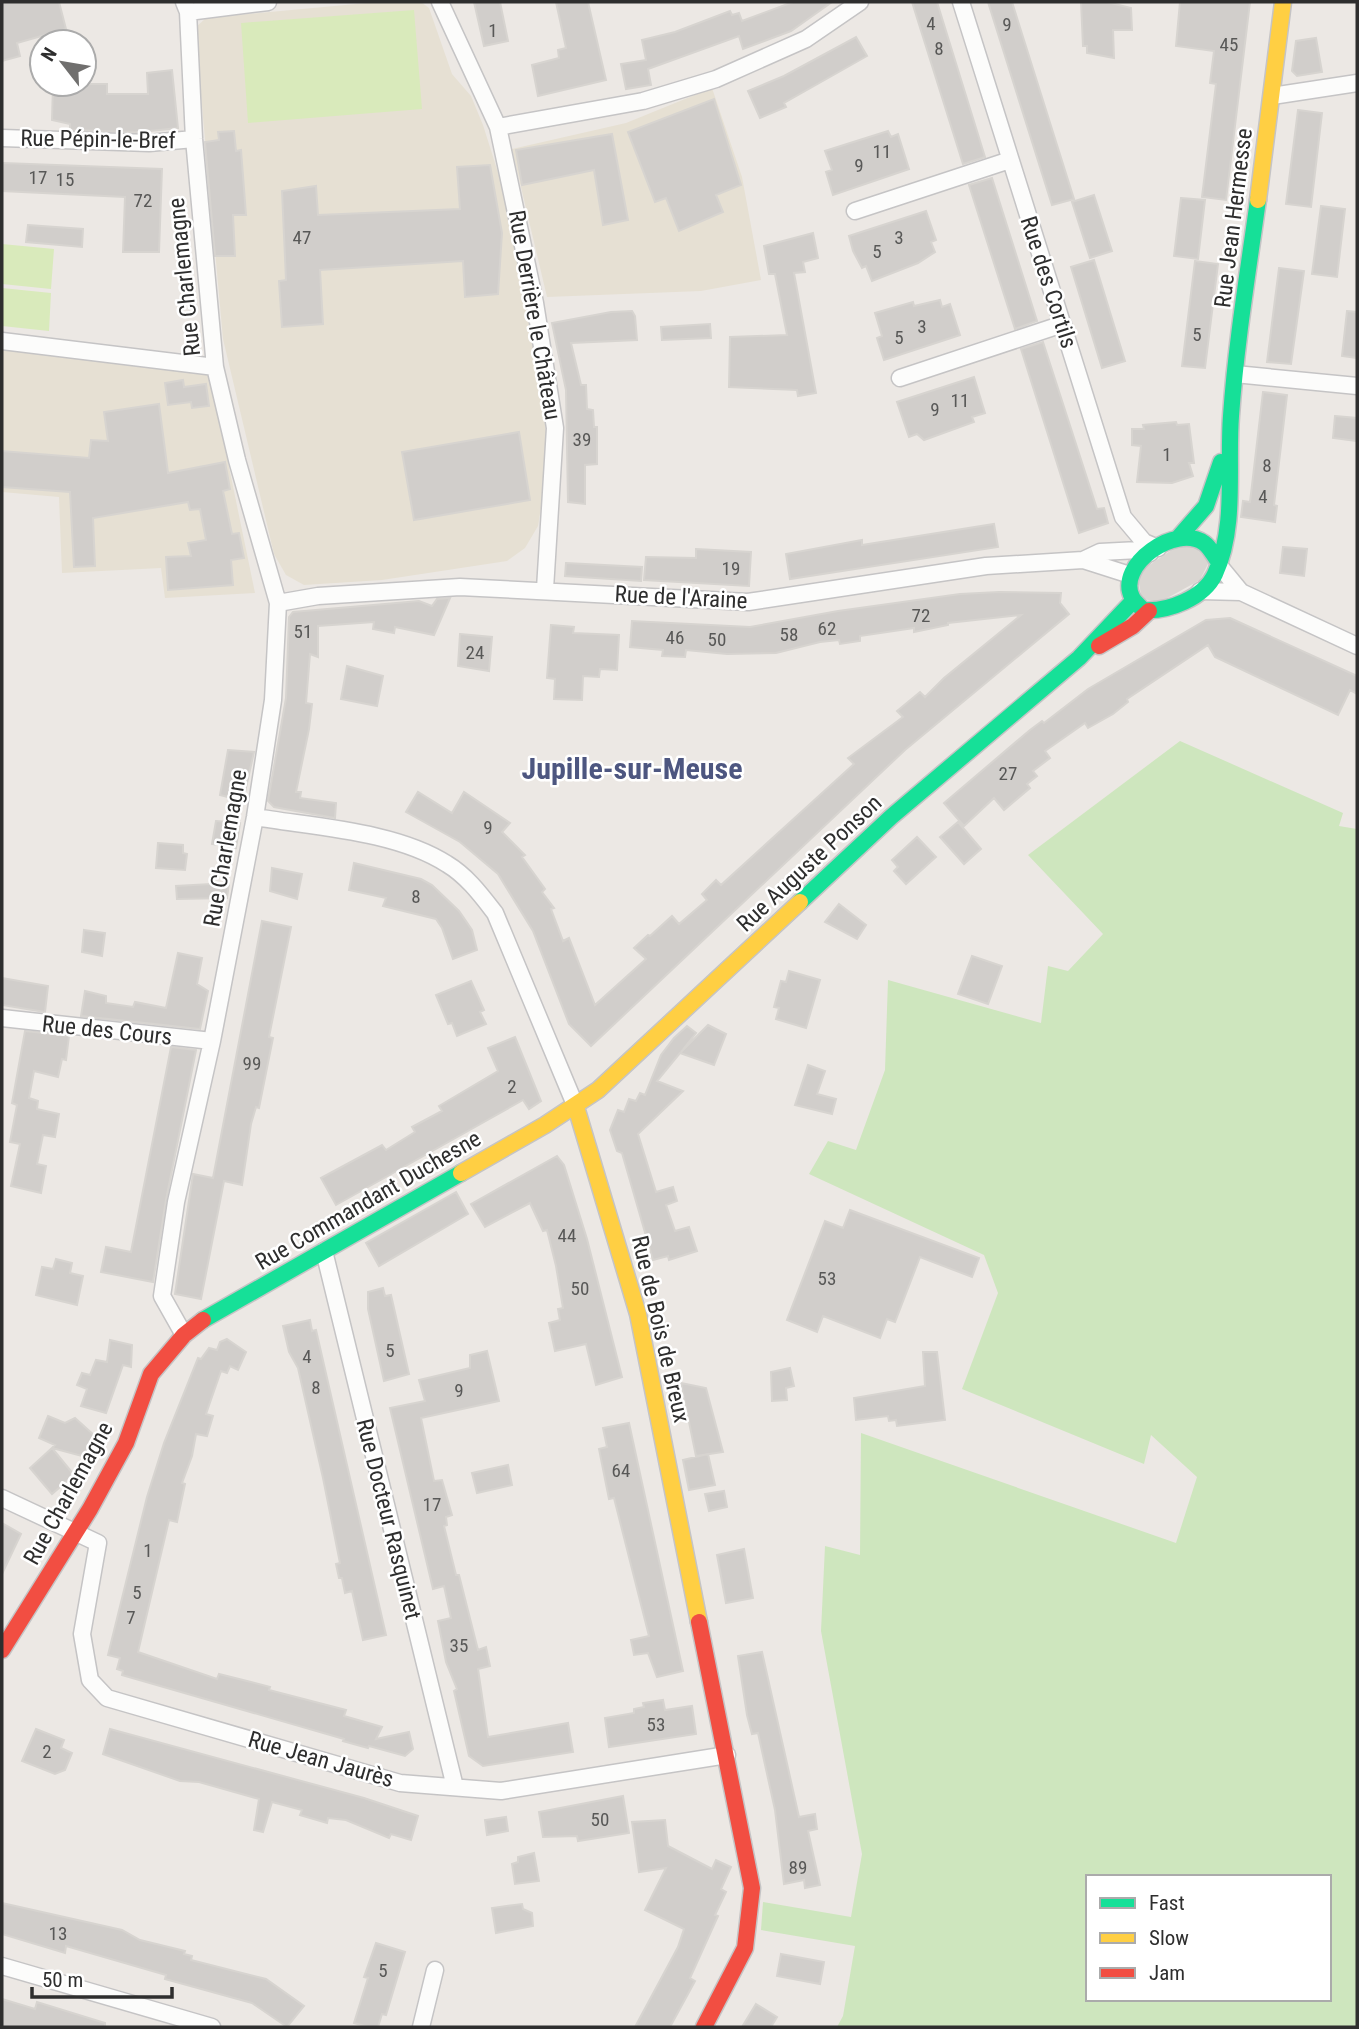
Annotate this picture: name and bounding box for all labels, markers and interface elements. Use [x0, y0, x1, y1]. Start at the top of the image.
house number: 4 [926, 12, 936, 35]
house number: 9 [1002, 13, 1012, 36]
house number: 1 [488, 19, 498, 42]
north arrow [28, 28, 98, 98]
house number: 45 [1220, 33, 1238, 56]
house number: 8 [934, 37, 944, 60]
text: N [36, 44, 62, 65]
street label: Rue Pépin-le-Bref [20, 125, 177, 154]
street label: Rue Jean Hermesse [1209, 127, 1258, 309]
house number: 11 [873, 140, 891, 163]
house number: 9 [854, 154, 864, 177]
house number: 17 [29, 166, 47, 189]
house number: 15 [56, 168, 74, 191]
house number: 72 [134, 189, 152, 212]
street label: Rue Charlemagne [163, 196, 206, 358]
street label: Rue Derrière le Château [503, 208, 566, 422]
street label: Rue des Cortils [1014, 213, 1083, 352]
house number: 47 [293, 226, 311, 249]
house number: 3 [894, 226, 904, 249]
house number: 5 [872, 240, 882, 263]
house number: 3 [917, 315, 927, 338]
house number: 5 [1192, 323, 1202, 346]
house number: 5 [894, 326, 904, 349]
house number: 11 [951, 389, 969, 412]
house number: 9 [930, 398, 940, 421]
house number: 39 [573, 428, 591, 451]
house number: 1 [1162, 443, 1172, 466]
house number: 8 [1262, 454, 1272, 477]
house number: 4 [1258, 485, 1268, 508]
house number: 19 [722, 557, 740, 580]
street label: Rue de l'Araine [614, 581, 748, 614]
house number: 72 [912, 604, 930, 627]
house number: 62 [818, 617, 836, 640]
house number: 51 [294, 620, 312, 643]
house number: 58 [780, 623, 798, 646]
house number: 46 [666, 626, 684, 649]
house number: 50 [708, 628, 726, 651]
house number: 24 [466, 641, 484, 664]
district label: Jupille-sur-Meuse [521, 751, 743, 786]
house number: 27 [999, 762, 1017, 785]
street label: Rue Charlemagne [198, 767, 253, 929]
street label: Rue Auguste Ponson [731, 789, 887, 937]
house number: 9 [483, 816, 493, 839]
house number: 8 [411, 885, 421, 908]
street label: Rue des Cours [41, 1010, 173, 1051]
house number: 99 [243, 1052, 261, 1075]
house number: 2 [507, 1075, 517, 1098]
street label: Rue Commandant Duchesne [251, 1125, 486, 1276]
house number: 44 [558, 1224, 576, 1247]
street label: Rue de Bois de Breux [626, 1233, 695, 1425]
house number: 53 [818, 1267, 836, 1290]
house number: 50 [571, 1277, 589, 1300]
house number: 5 [385, 1339, 395, 1362]
house number: 4 [302, 1345, 312, 1368]
house number: 8 [311, 1376, 321, 1399]
house number: 9 [454, 1379, 464, 1402]
street label: Rue Docteur Rasquinet [350, 1416, 427, 1622]
street label: Rue Charlemagne [18, 1417, 119, 1569]
house number: 64 [612, 1459, 630, 1482]
house number: 17 [423, 1493, 441, 1516]
house number: 1 [143, 1539, 153, 1562]
house number: 5 [132, 1581, 142, 1604]
house number: 7 [126, 1606, 136, 1629]
house number: 35 [450, 1634, 468, 1657]
house number: 53 [647, 1713, 665, 1736]
street label: Rue Jean Jaurès [245, 1726, 397, 1793]
house number: 2 [42, 1740, 52, 1763]
house number: 50 [591, 1808, 609, 1831]
house number: 89 [789, 1856, 807, 1879]
legend [1086, 1875, 1331, 2001]
text: Fast [1149, 1891, 1185, 1915]
house number: 13 [49, 1922, 67, 1945]
text: Slow [1149, 1926, 1189, 1950]
scale bar [32, 1955, 172, 1999]
house number: 5 [378, 1959, 388, 1982]
text: Jam [1149, 1961, 1185, 1985]
text: 50 m [42, 1968, 83, 1992]

